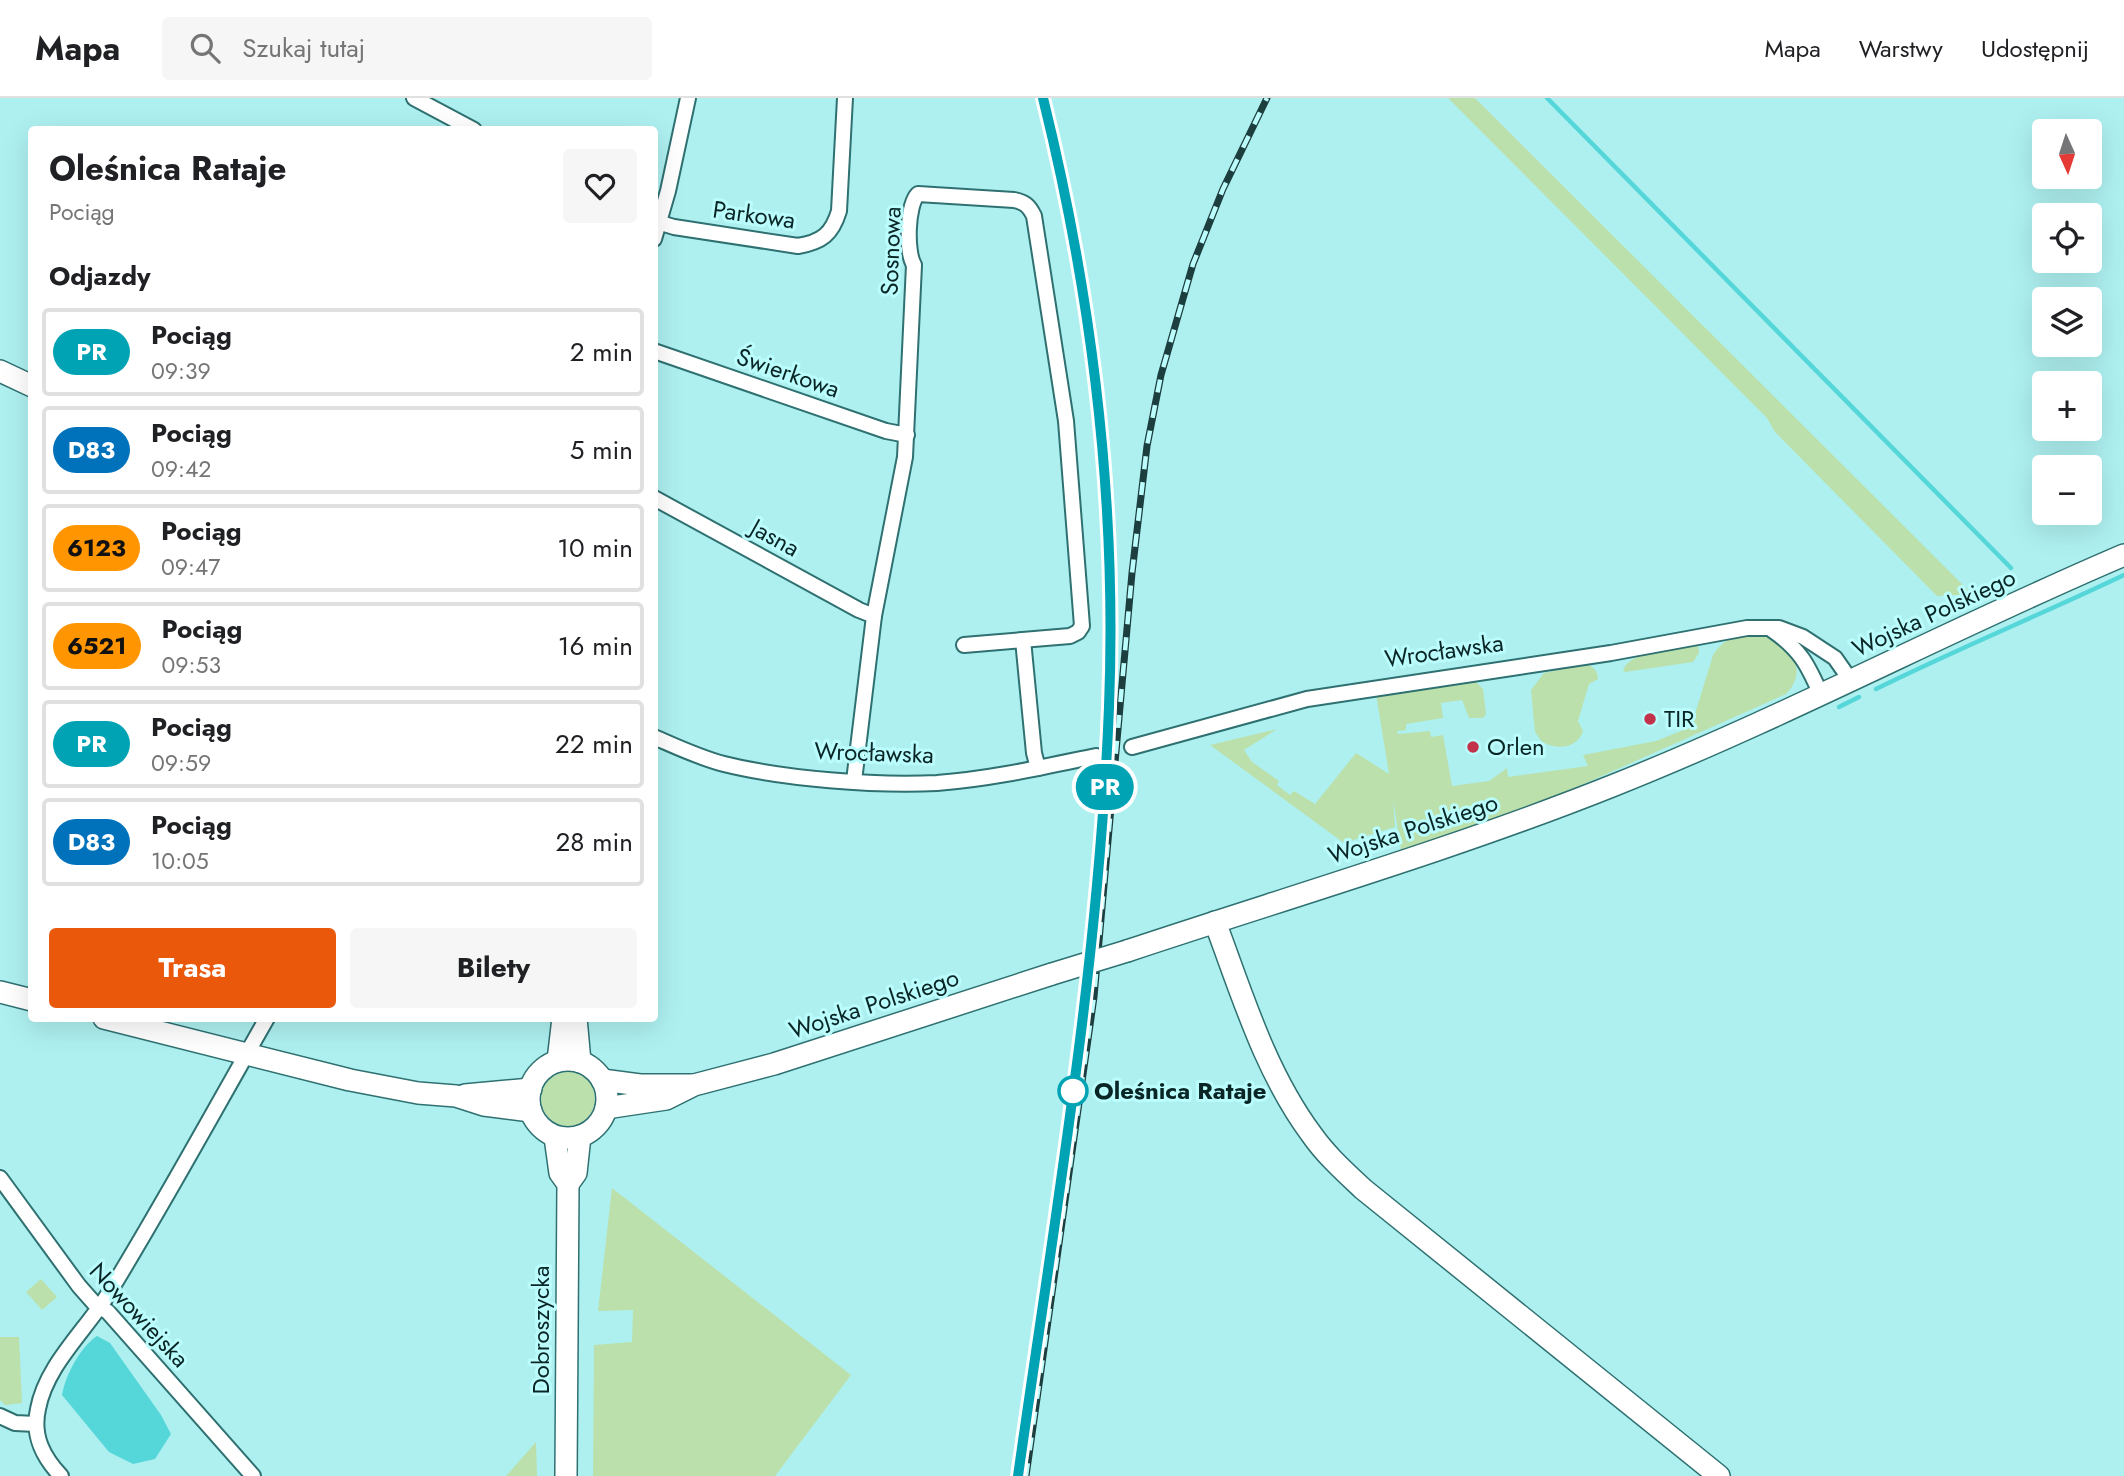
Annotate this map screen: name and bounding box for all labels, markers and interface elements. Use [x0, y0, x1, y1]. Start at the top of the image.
search box [162, 17, 652, 80]
text: Mapa [35, 25, 120, 72]
icon: search [186, 29, 224, 67]
text: Szukaj tutaj [242, 29, 365, 67]
text: Mapa [1764, 31, 1821, 66]
text: Warstwy [1859, 31, 1943, 66]
text: Udostępnij [1981, 31, 2089, 66]
north arrow [2032, 119, 2102, 189]
map controls [2032, 119, 2102, 525]
text: Oleśnica Rataje [49, 145, 286, 192]
button: heart [563, 149, 637, 223]
street label: Parkowa [711, 191, 798, 238]
text: Pociąg [49, 195, 115, 229]
button: locate [2032, 203, 2102, 273]
street label: Sosnowa [871, 206, 910, 296]
text: Odjazdy [49, 257, 151, 295]
button: layers [2032, 287, 2102, 357]
text: Pociąg [151, 316, 232, 354]
text: 2 min [570, 333, 633, 371]
text: PR [76, 334, 107, 369]
street label: Świerkowa [732, 339, 845, 407]
text: 09:39 [151, 354, 211, 388]
button: + [2032, 371, 2102, 441]
text: Pociąg [151, 414, 232, 452]
text: 5 min [570, 431, 633, 469]
text: D83 [68, 432, 115, 467]
text: 09:42 [151, 452, 211, 486]
button: − [2032, 455, 2102, 525]
street label: Jasna [742, 508, 806, 565]
text: Pociąg [161, 512, 242, 550]
text: 10 min [557, 529, 633, 567]
text: 6123 [67, 530, 126, 565]
text: 09:47 [161, 550, 220, 584]
street label: Wojska Polskiego [1846, 559, 2021, 666]
text: Pociąg [162, 610, 242, 648]
street label: Wrocławska [1382, 625, 1506, 676]
text: 16 min [558, 627, 633, 665]
text: 6521 [67, 628, 127, 663]
text: 09:53 [162, 648, 221, 682]
place label: TIR [1664, 701, 1695, 736]
text: Pociąg [151, 708, 232, 746]
marker: TIR [1642, 711, 1658, 727]
text: 22 min [555, 725, 633, 763]
text: PR [76, 726, 107, 761]
place label: Orlen [1487, 729, 1545, 764]
street label: Wrocławska [814, 733, 934, 772]
marker: Orlen [1465, 739, 1481, 755]
text: 09:59 [151, 746, 211, 780]
line badge: PR [1074, 764, 1136, 810]
text: PR [1090, 769, 1120, 804]
street label: Wojska Polskiego [1323, 785, 1502, 872]
text: Pociąg [151, 806, 232, 844]
text: 28 min [556, 823, 633, 861]
text: D83 [68, 824, 115, 859]
text: 10:05 [151, 844, 209, 878]
button: Trasa [49, 928, 336, 1008]
button: Bilety [350, 928, 637, 1008]
street label: Wojska Polskiego [784, 960, 963, 1047]
place label: Oleśnica Rataje [1094, 1073, 1267, 1108]
marker: Oleśnica Rataje [1058, 1076, 1088, 1106]
street label: Nowowiejska [81, 1254, 197, 1375]
street label: Dobroszycka [523, 1266, 558, 1394]

